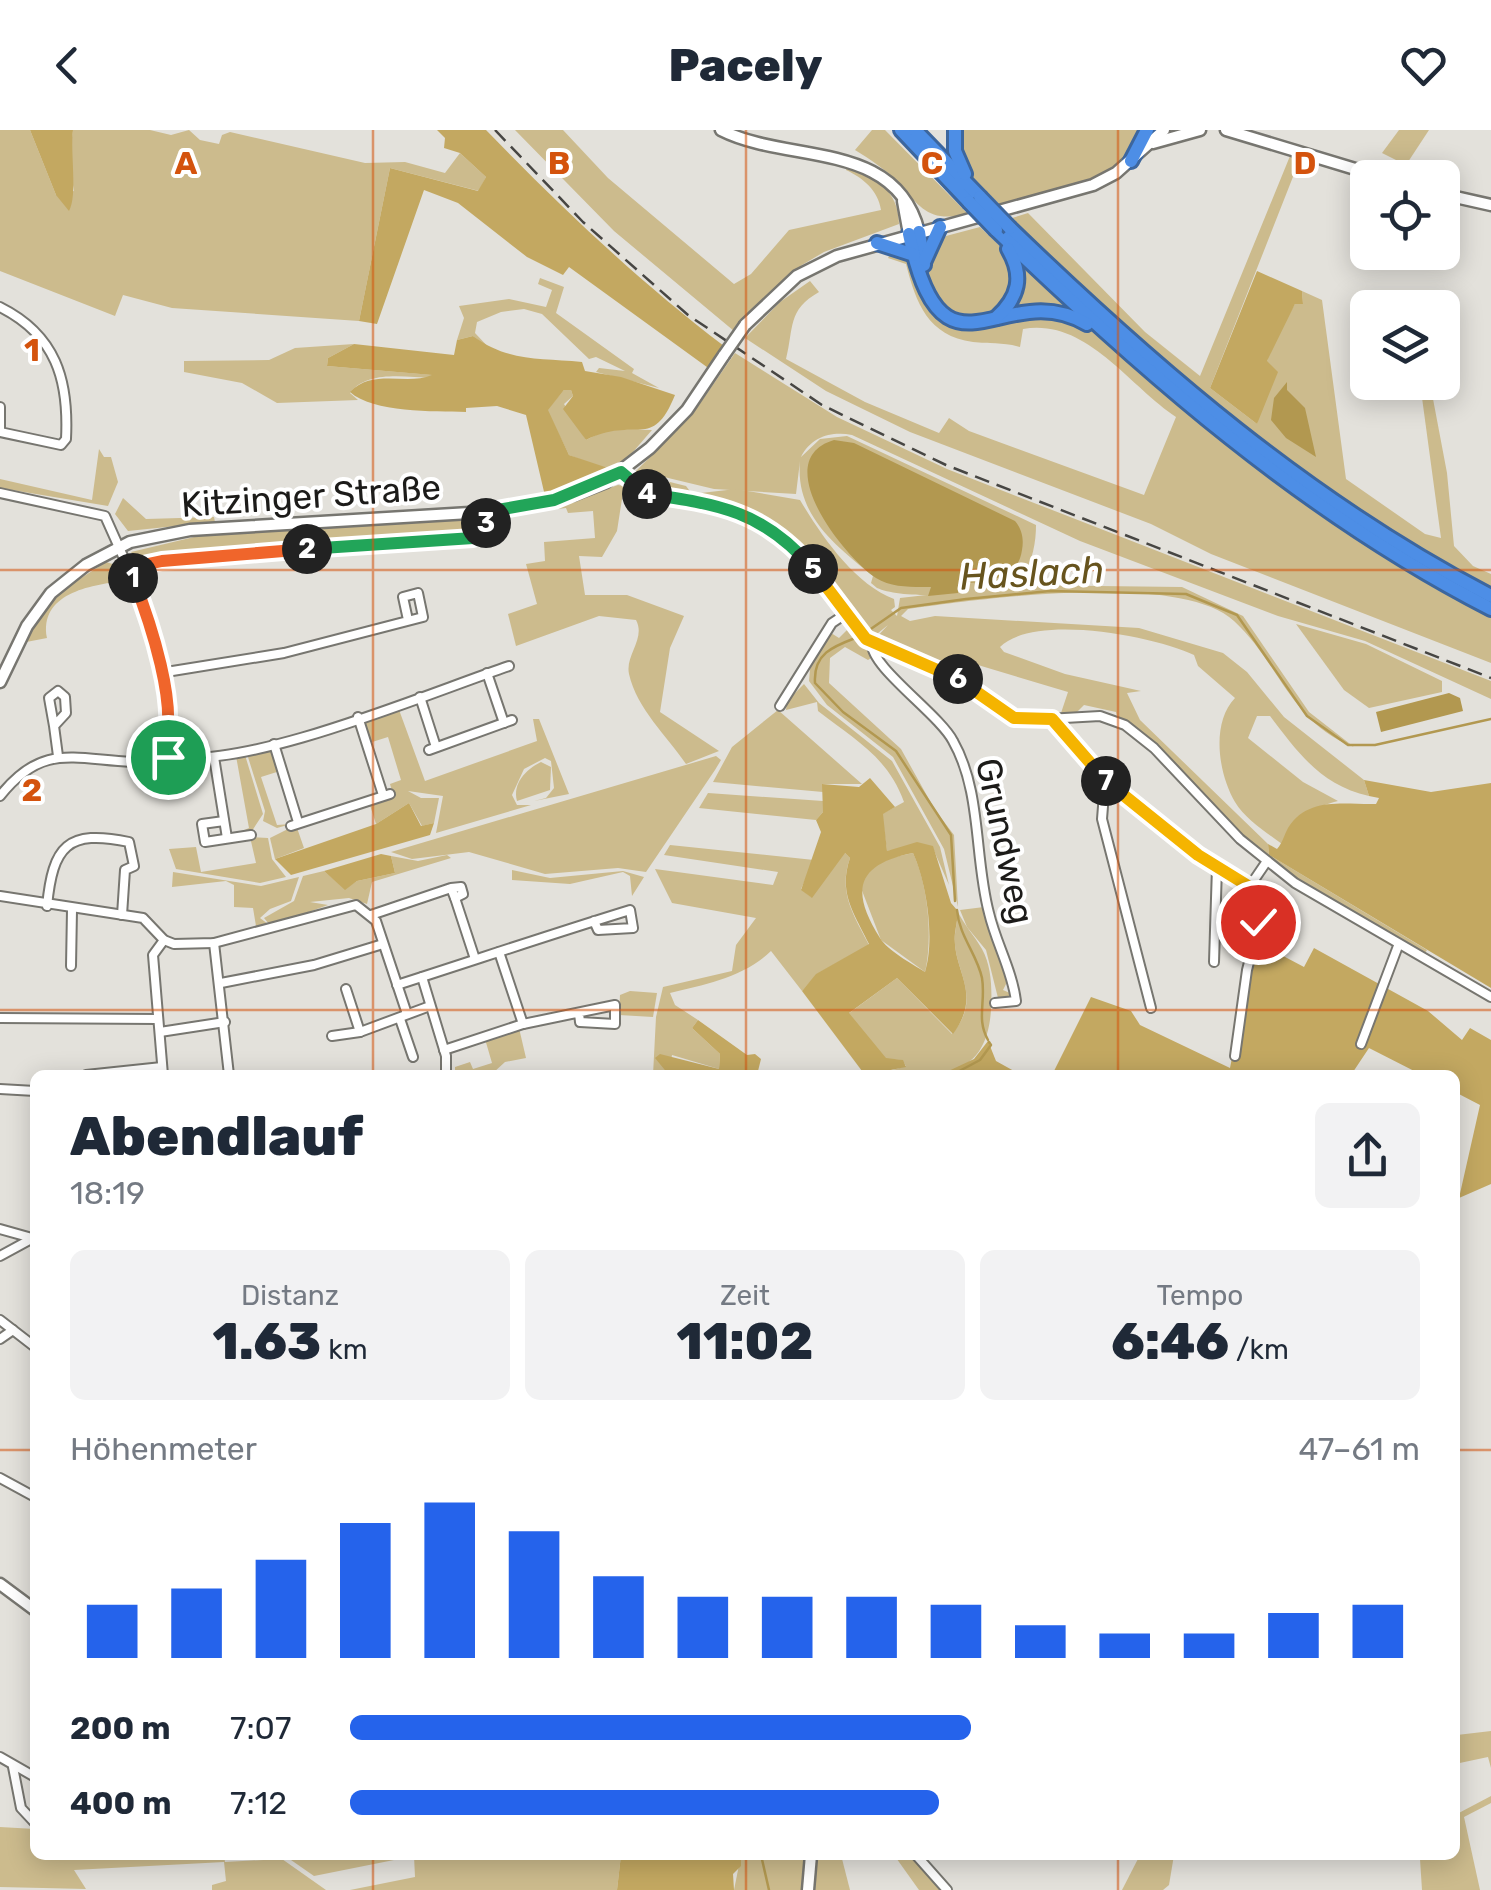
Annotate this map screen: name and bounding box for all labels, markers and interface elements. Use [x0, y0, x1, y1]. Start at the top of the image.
icon: back [40, 38, 95, 93]
icon: heart [1396, 38, 1451, 93]
text: Pacely [669, 39, 822, 92]
text: A [175, 144, 198, 182]
text: B [548, 144, 570, 182]
text: C [921, 144, 943, 182]
text: D [1294, 144, 1316, 182]
map controls [1350, 160, 1460, 400]
button: locate [1350, 160, 1460, 270]
button: layers [1350, 290, 1460, 400]
text: 1 [24, 331, 40, 369]
street label: Kitzinger Straße [180, 466, 442, 526]
pin: 4 [622, 469, 672, 519]
text: 4 [637, 477, 657, 510]
pin: 3 [461, 498, 511, 548]
text: 3 [477, 506, 495, 539]
pin: 2 [282, 524, 332, 574]
text: 2 [298, 532, 316, 565]
pin: 5 [788, 544, 838, 594]
water label: Haslach [959, 546, 1105, 600]
text: 5 [804, 552, 822, 585]
pin: 1 [108, 553, 158, 603]
text: 1 [126, 561, 140, 594]
pin: 6 [933, 654, 983, 704]
text: 6 [949, 662, 967, 695]
pin [126, 715, 211, 800]
icon: arrive [141, 730, 196, 785]
street label: Grundweg [967, 754, 1043, 928]
pin: 7 [1081, 756, 1131, 806]
text: 7 [1098, 764, 1114, 797]
text: 2 [22, 771, 42, 809]
pin [1216, 880, 1301, 965]
icon: check [1231, 895, 1286, 950]
button: share [1315, 1103, 1420, 1208]
text: Abendlauf [70, 1104, 363, 1169]
text: 18:19 [70, 1174, 145, 1212]
text: Distanz [241, 1279, 339, 1312]
text: Zeit [720, 1279, 770, 1312]
text: Tempo [1157, 1279, 1243, 1312]
text: 1.63 [212, 1312, 321, 1372]
text: 11:02 [677, 1312, 813, 1372]
text: 6:46 [1111, 1312, 1229, 1372]
text: km [321, 1333, 368, 1366]
text: /km [1229, 1333, 1289, 1366]
text: Höhenmeter [70, 1430, 257, 1468]
text: 47–61 m [1299, 1430, 1420, 1468]
text: 200 m [70, 1709, 170, 1747]
text: 7:07 [230, 1709, 291, 1747]
text: 400 m [70, 1784, 172, 1822]
text: 7:12 [230, 1784, 287, 1822]

